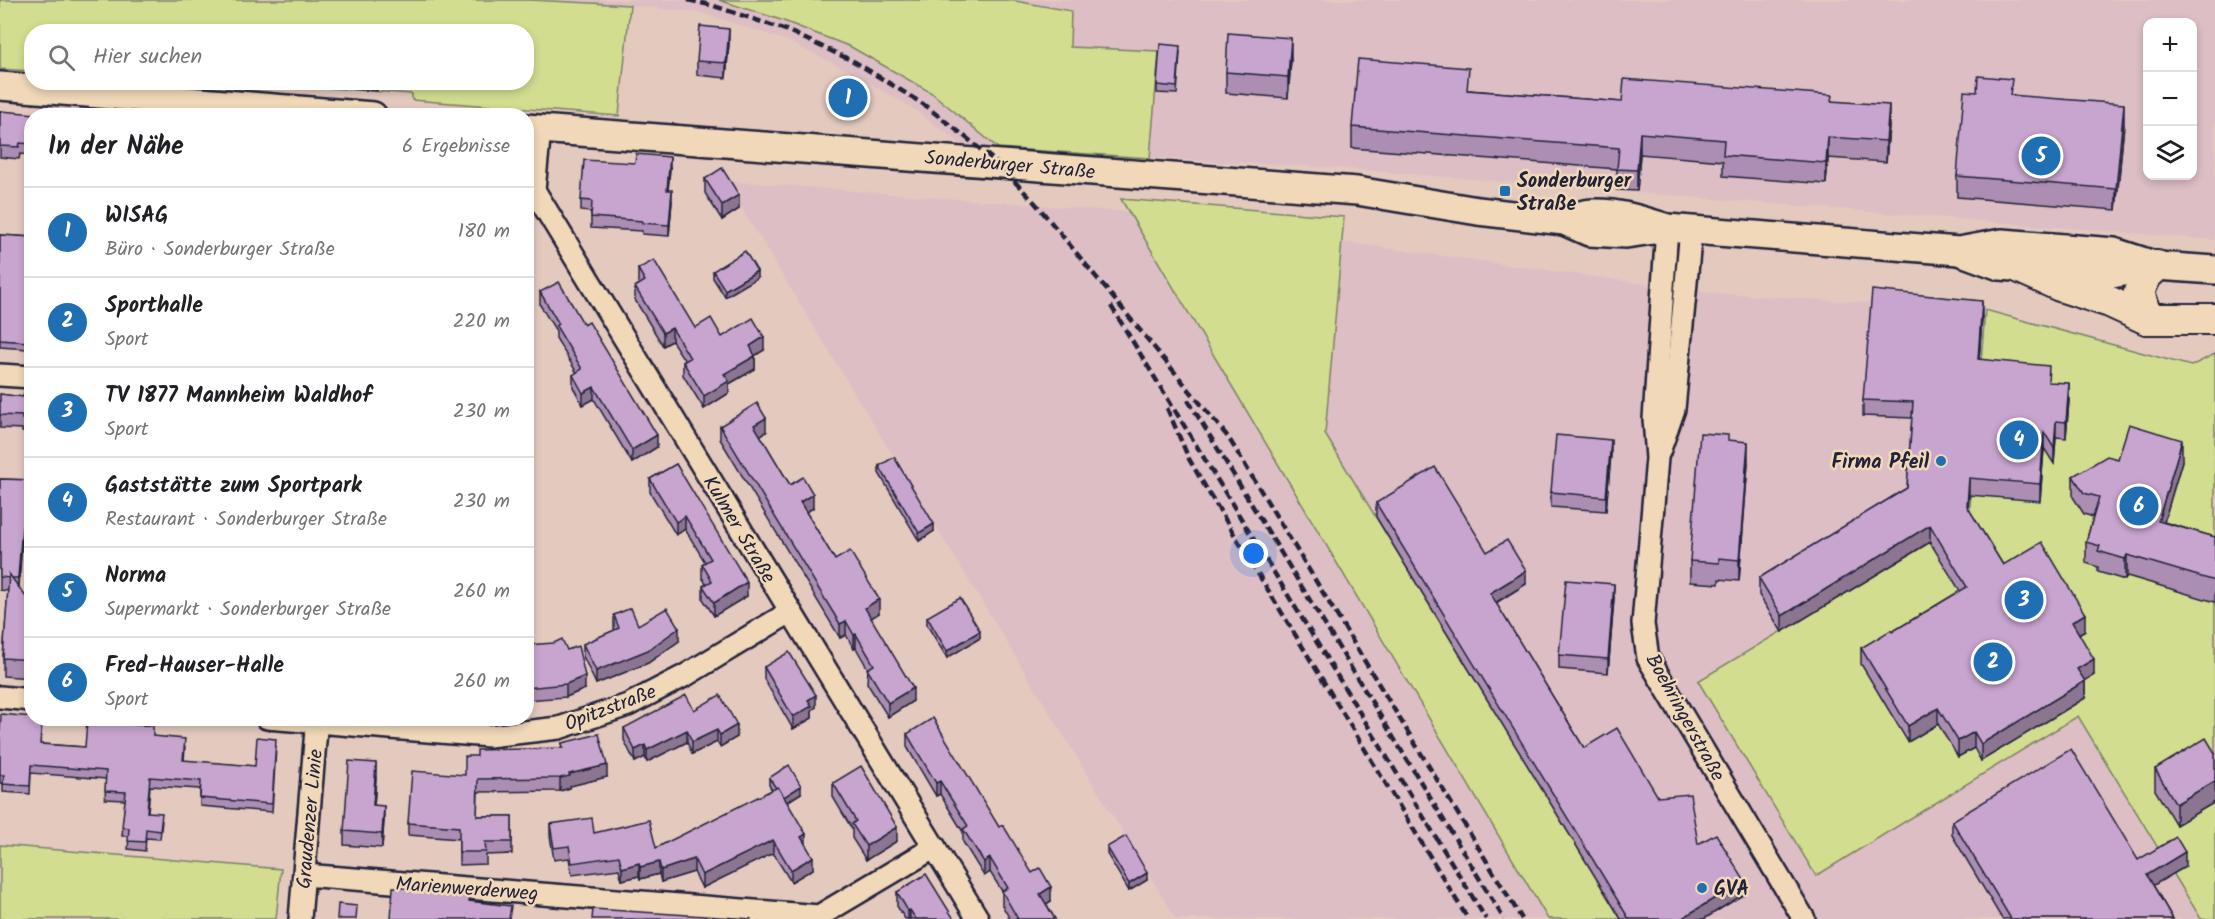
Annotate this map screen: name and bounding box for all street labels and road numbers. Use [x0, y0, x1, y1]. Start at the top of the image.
street label: Sonderburger Straße [923, 143, 1096, 189]
street label: Kulmer Straße [693, 470, 783, 590]
street label: Boehringerstraße [1636, 648, 1733, 788]
street label: Opitzstraße [560, 677, 661, 741]
street label: Graudenzer Linie [289, 748, 333, 890]
street label: Marienwerderweg [394, 869, 539, 911]

